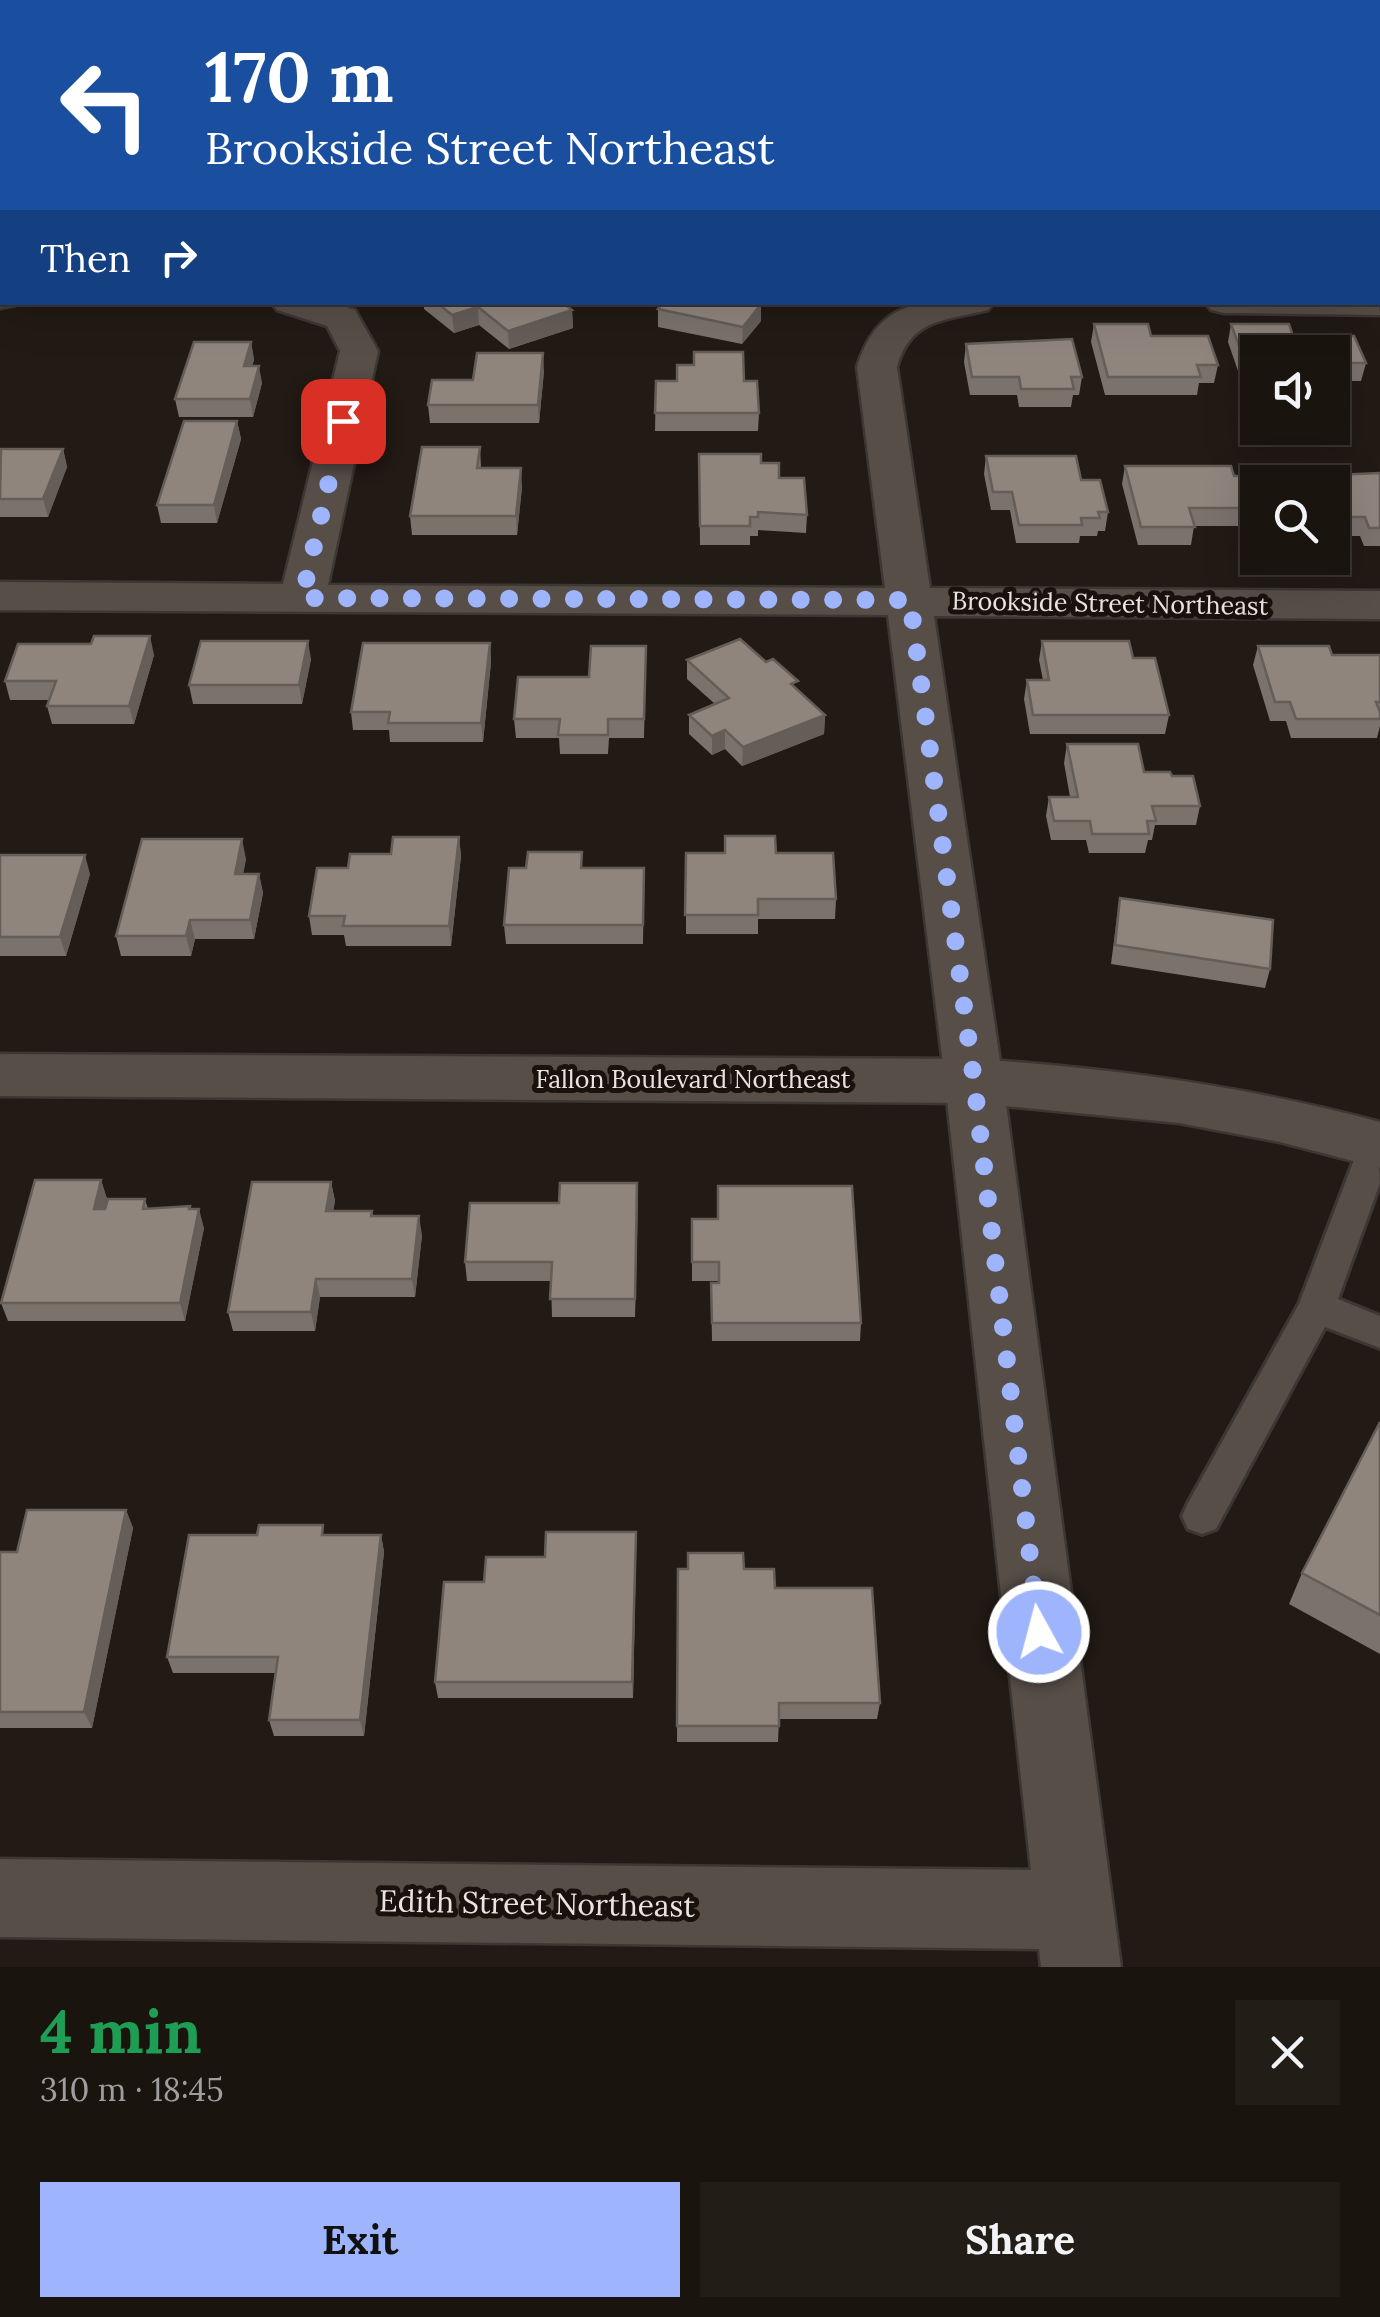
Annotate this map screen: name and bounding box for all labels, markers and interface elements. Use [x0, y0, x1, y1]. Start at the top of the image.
text: 170 m [205, 32, 394, 121]
icon: left [40, 40, 170, 170]
text: Brookside Street Northeast [205, 119, 775, 176]
icon: right [151, 230, 206, 285]
text: Then [40, 234, 131, 282]
map controls [1240, 335, 1350, 575]
button: sound [1240, 335, 1350, 445]
pin [301, 379, 386, 464]
icon: arrive [316, 394, 371, 449]
button: search [1240, 465, 1350, 575]
street label: Brookside Street Northeast [951, 584, 1269, 622]
street label: Fallon Boulevard Northeast [535, 1063, 851, 1095]
position arrow [987, 1580, 1091, 1684]
street label: Edith Street Northeast [379, 1881, 696, 1925]
text: 4 min [40, 1993, 202, 2069]
button: close [1235, 2000, 1340, 2105]
text: 310 m · 18:45 [40, 2069, 224, 2110]
button: Exit [40, 2182, 680, 2297]
button: Share [700, 2182, 1340, 2297]

